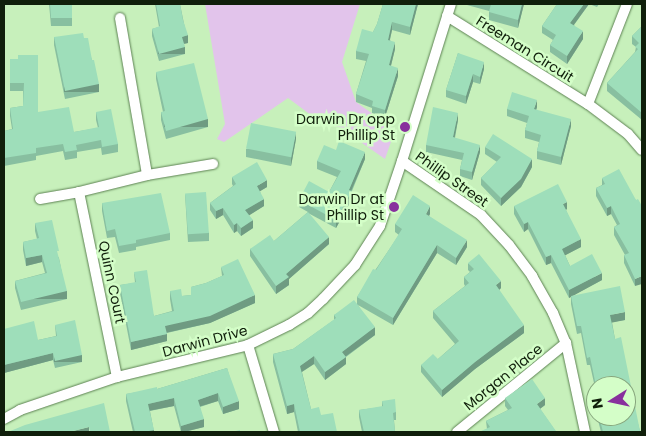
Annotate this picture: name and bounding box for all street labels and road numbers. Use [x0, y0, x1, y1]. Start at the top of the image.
street label: Freeman Circuit [473, 12, 577, 86]
street label: Phillip Street [412, 148, 492, 210]
street label: Quinn Court [95, 239, 129, 325]
street label: Darwin Drive [161, 322, 249, 360]
street label: Morgan Place [460, 340, 546, 414]

